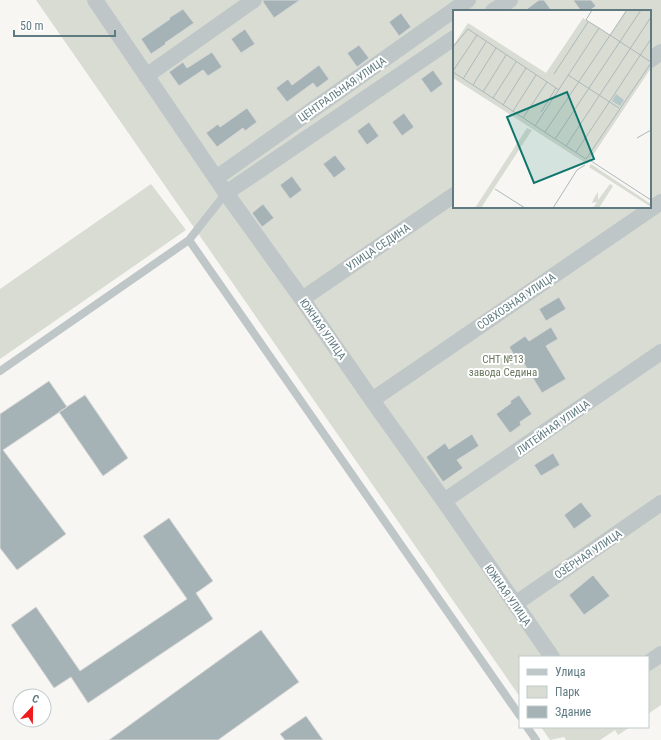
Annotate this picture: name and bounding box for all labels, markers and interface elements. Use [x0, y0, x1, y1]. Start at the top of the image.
inset map [453, 10, 651, 208]
scale bar [14, 12, 115, 38]
text: 50 m [20, 19, 44, 33]
street label: ЦЕНТРАЛЬНАЯ УЛИЦА [296, 54, 389, 125]
street label: УЛИЦА СЕДИНА [344, 221, 413, 274]
street label: СОВХОЗНАЯ УЛИЦА [475, 270, 559, 332]
street label: ЮЖНАЯ УЛИЦА [297, 296, 349, 363]
park label: СНТ №13 завода Седина [469, 353, 537, 379]
street label: ЛИТЕЙНАЯ УЛИЦА [514, 397, 593, 457]
street label: ОЗЁРНАЯ УЛИЦА [552, 527, 625, 582]
street label: ЮЖНАЯ УЛИЦА [482, 562, 534, 629]
legend [519, 656, 649, 728]
text: Улица [555, 665, 586, 679]
text: Парк [555, 685, 580, 699]
north arrow [12, 688, 52, 728]
text: С [30, 692, 41, 706]
text: Здание [555, 705, 592, 719]

